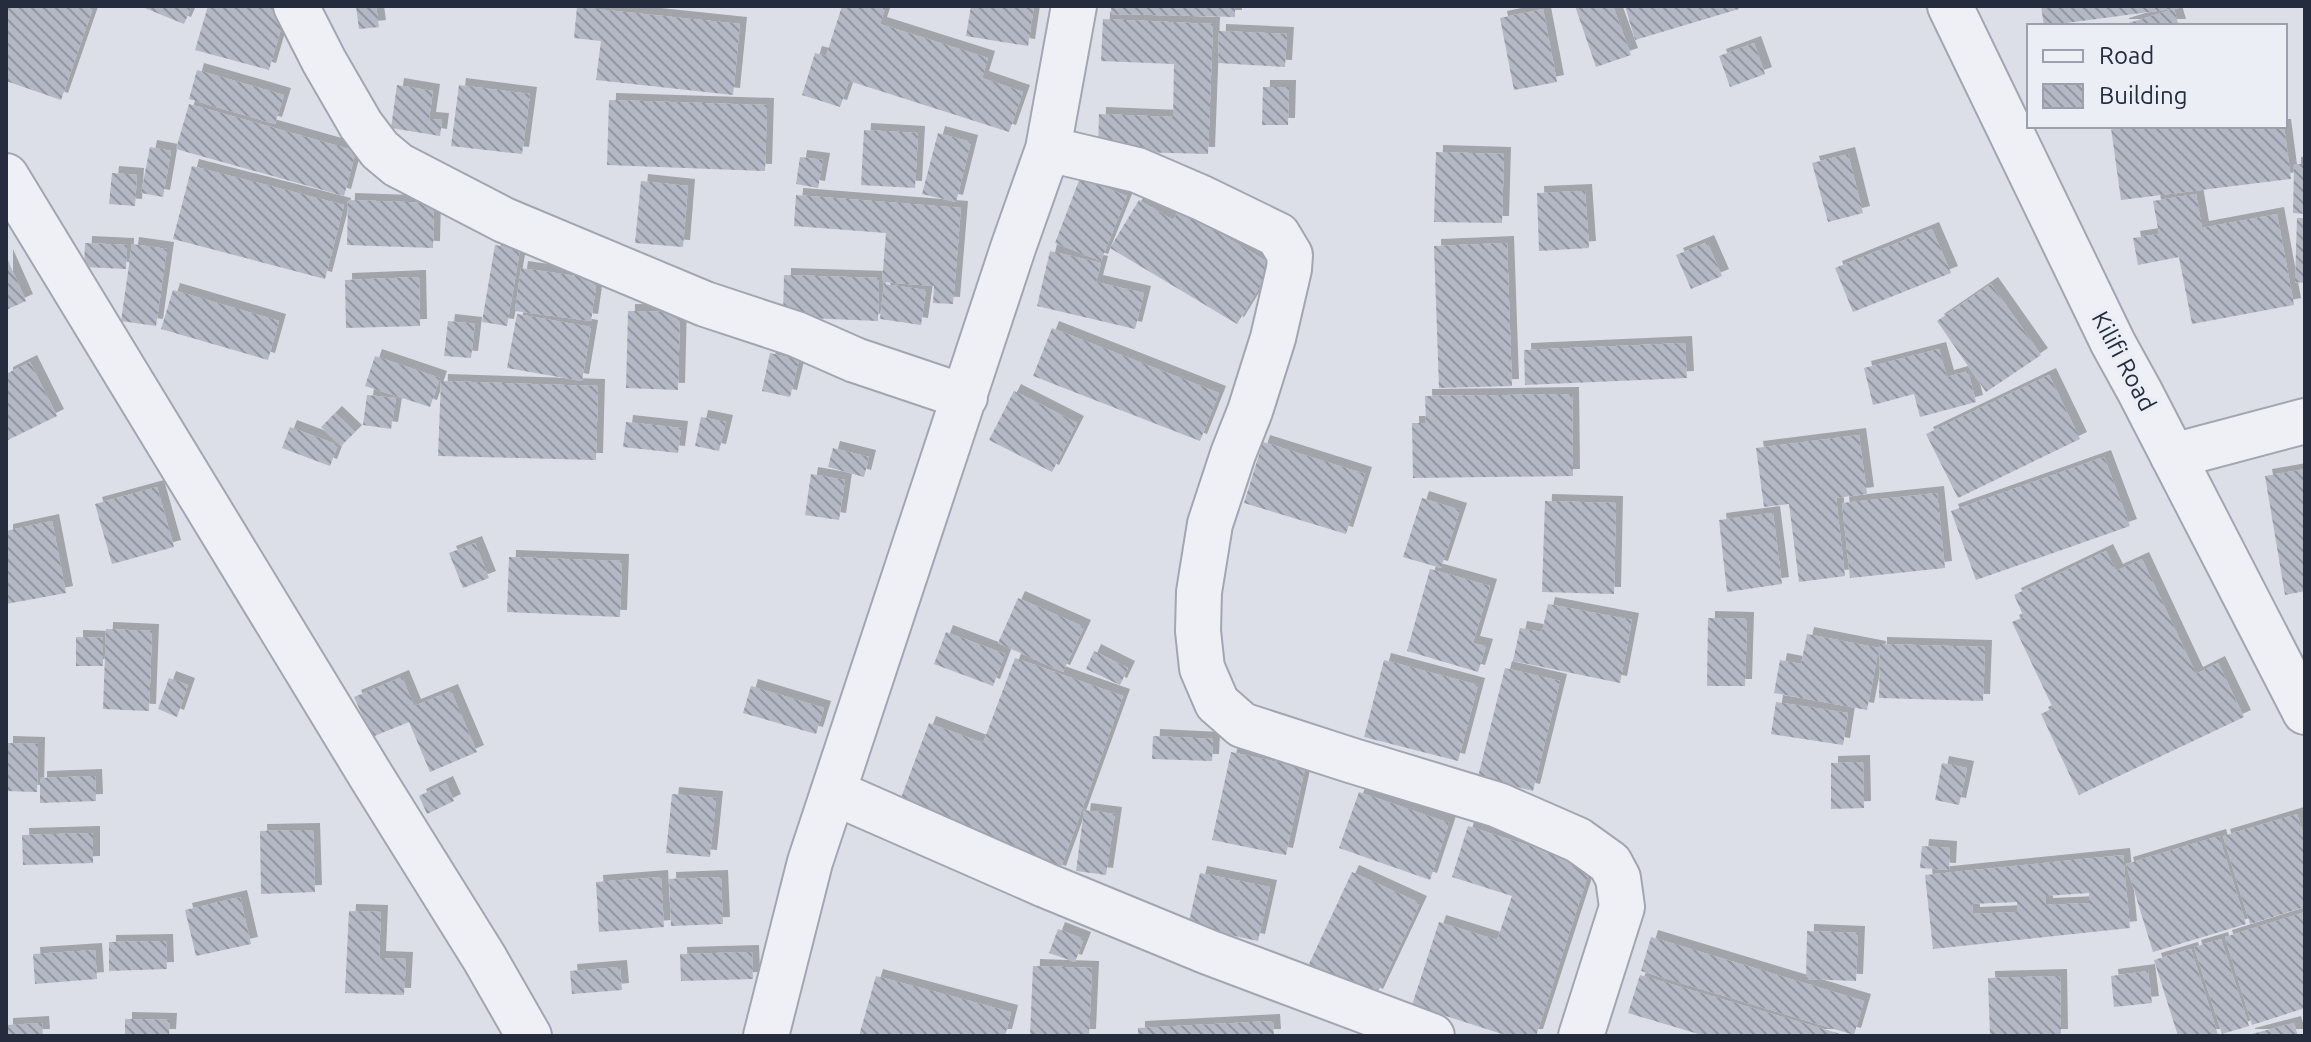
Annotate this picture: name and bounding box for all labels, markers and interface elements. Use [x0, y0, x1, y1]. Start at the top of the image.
legend [2027, 24, 2287, 128]
text: Road [2099, 42, 2154, 69]
text: Building [2099, 82, 2187, 109]
street label: Kilifi Road [2087, 307, 2161, 415]

